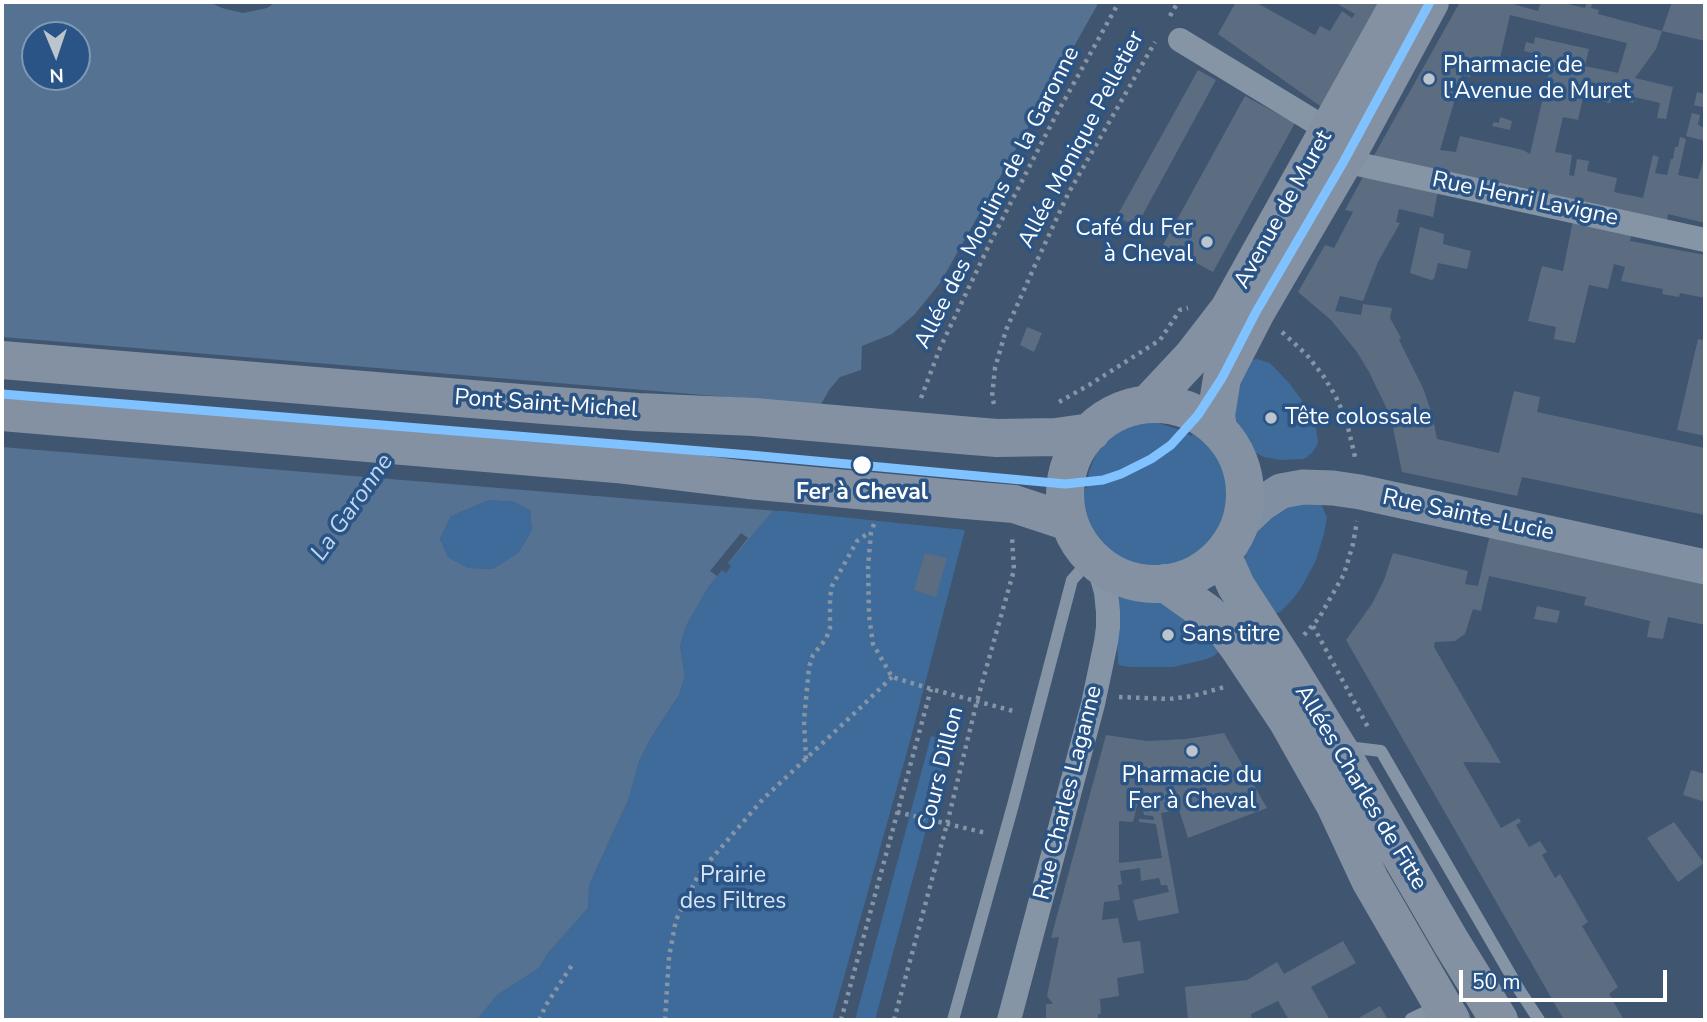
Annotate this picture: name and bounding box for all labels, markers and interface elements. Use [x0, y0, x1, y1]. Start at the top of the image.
north arrow [21, 21, 91, 91]
street label: Allée Monique Pelletier [1013, 27, 1151, 253]
street label: Allée des Moulins de la Garonne [910, 42, 1086, 354]
place label: Pharmacie de l'Avenue de Muret [1443, 52, 1631, 106]
text: N [49, 62, 64, 88]
marker: Pharmacie de l'Avenue de Muret [1421, 71, 1437, 87]
street label: Avenue de Muret [1229, 126, 1339, 294]
street label: Rue Henri Lavigne [1430, 167, 1620, 233]
place label: Café du Fer à Cheval [1075, 215, 1193, 269]
marker: Café du Fer à Cheval [1199, 234, 1215, 250]
street label: Pont Saint-Michel [453, 385, 639, 425]
place label: Tête colossale [1285, 404, 1431, 432]
marker: Tête colossale [1263, 410, 1279, 426]
water label: La Garonne [306, 449, 400, 567]
marker: Fer à Cheval [851, 454, 873, 476]
place label: Fer à Cheval [796, 479, 928, 507]
street label: Rue Sainte-Lucie [1380, 484, 1556, 548]
place label: Sans titre [1182, 621, 1280, 649]
marker: Sans titre [1160, 627, 1176, 643]
street label: Allées Charles de Fitte [1288, 681, 1432, 895]
street label: Rue Charles Laganne [1029, 683, 1109, 903]
street label: Cours Dillon [913, 704, 971, 834]
marker: Pharmacie du Fer à Cheval [1184, 743, 1200, 759]
place label: Pharmacie du Fer à Cheval [1122, 762, 1262, 816]
park label: Prairie des Filtres [680, 862, 786, 916]
scale bar [1462, 956, 1670, 1000]
text: 50 m [1472, 968, 1521, 996]

